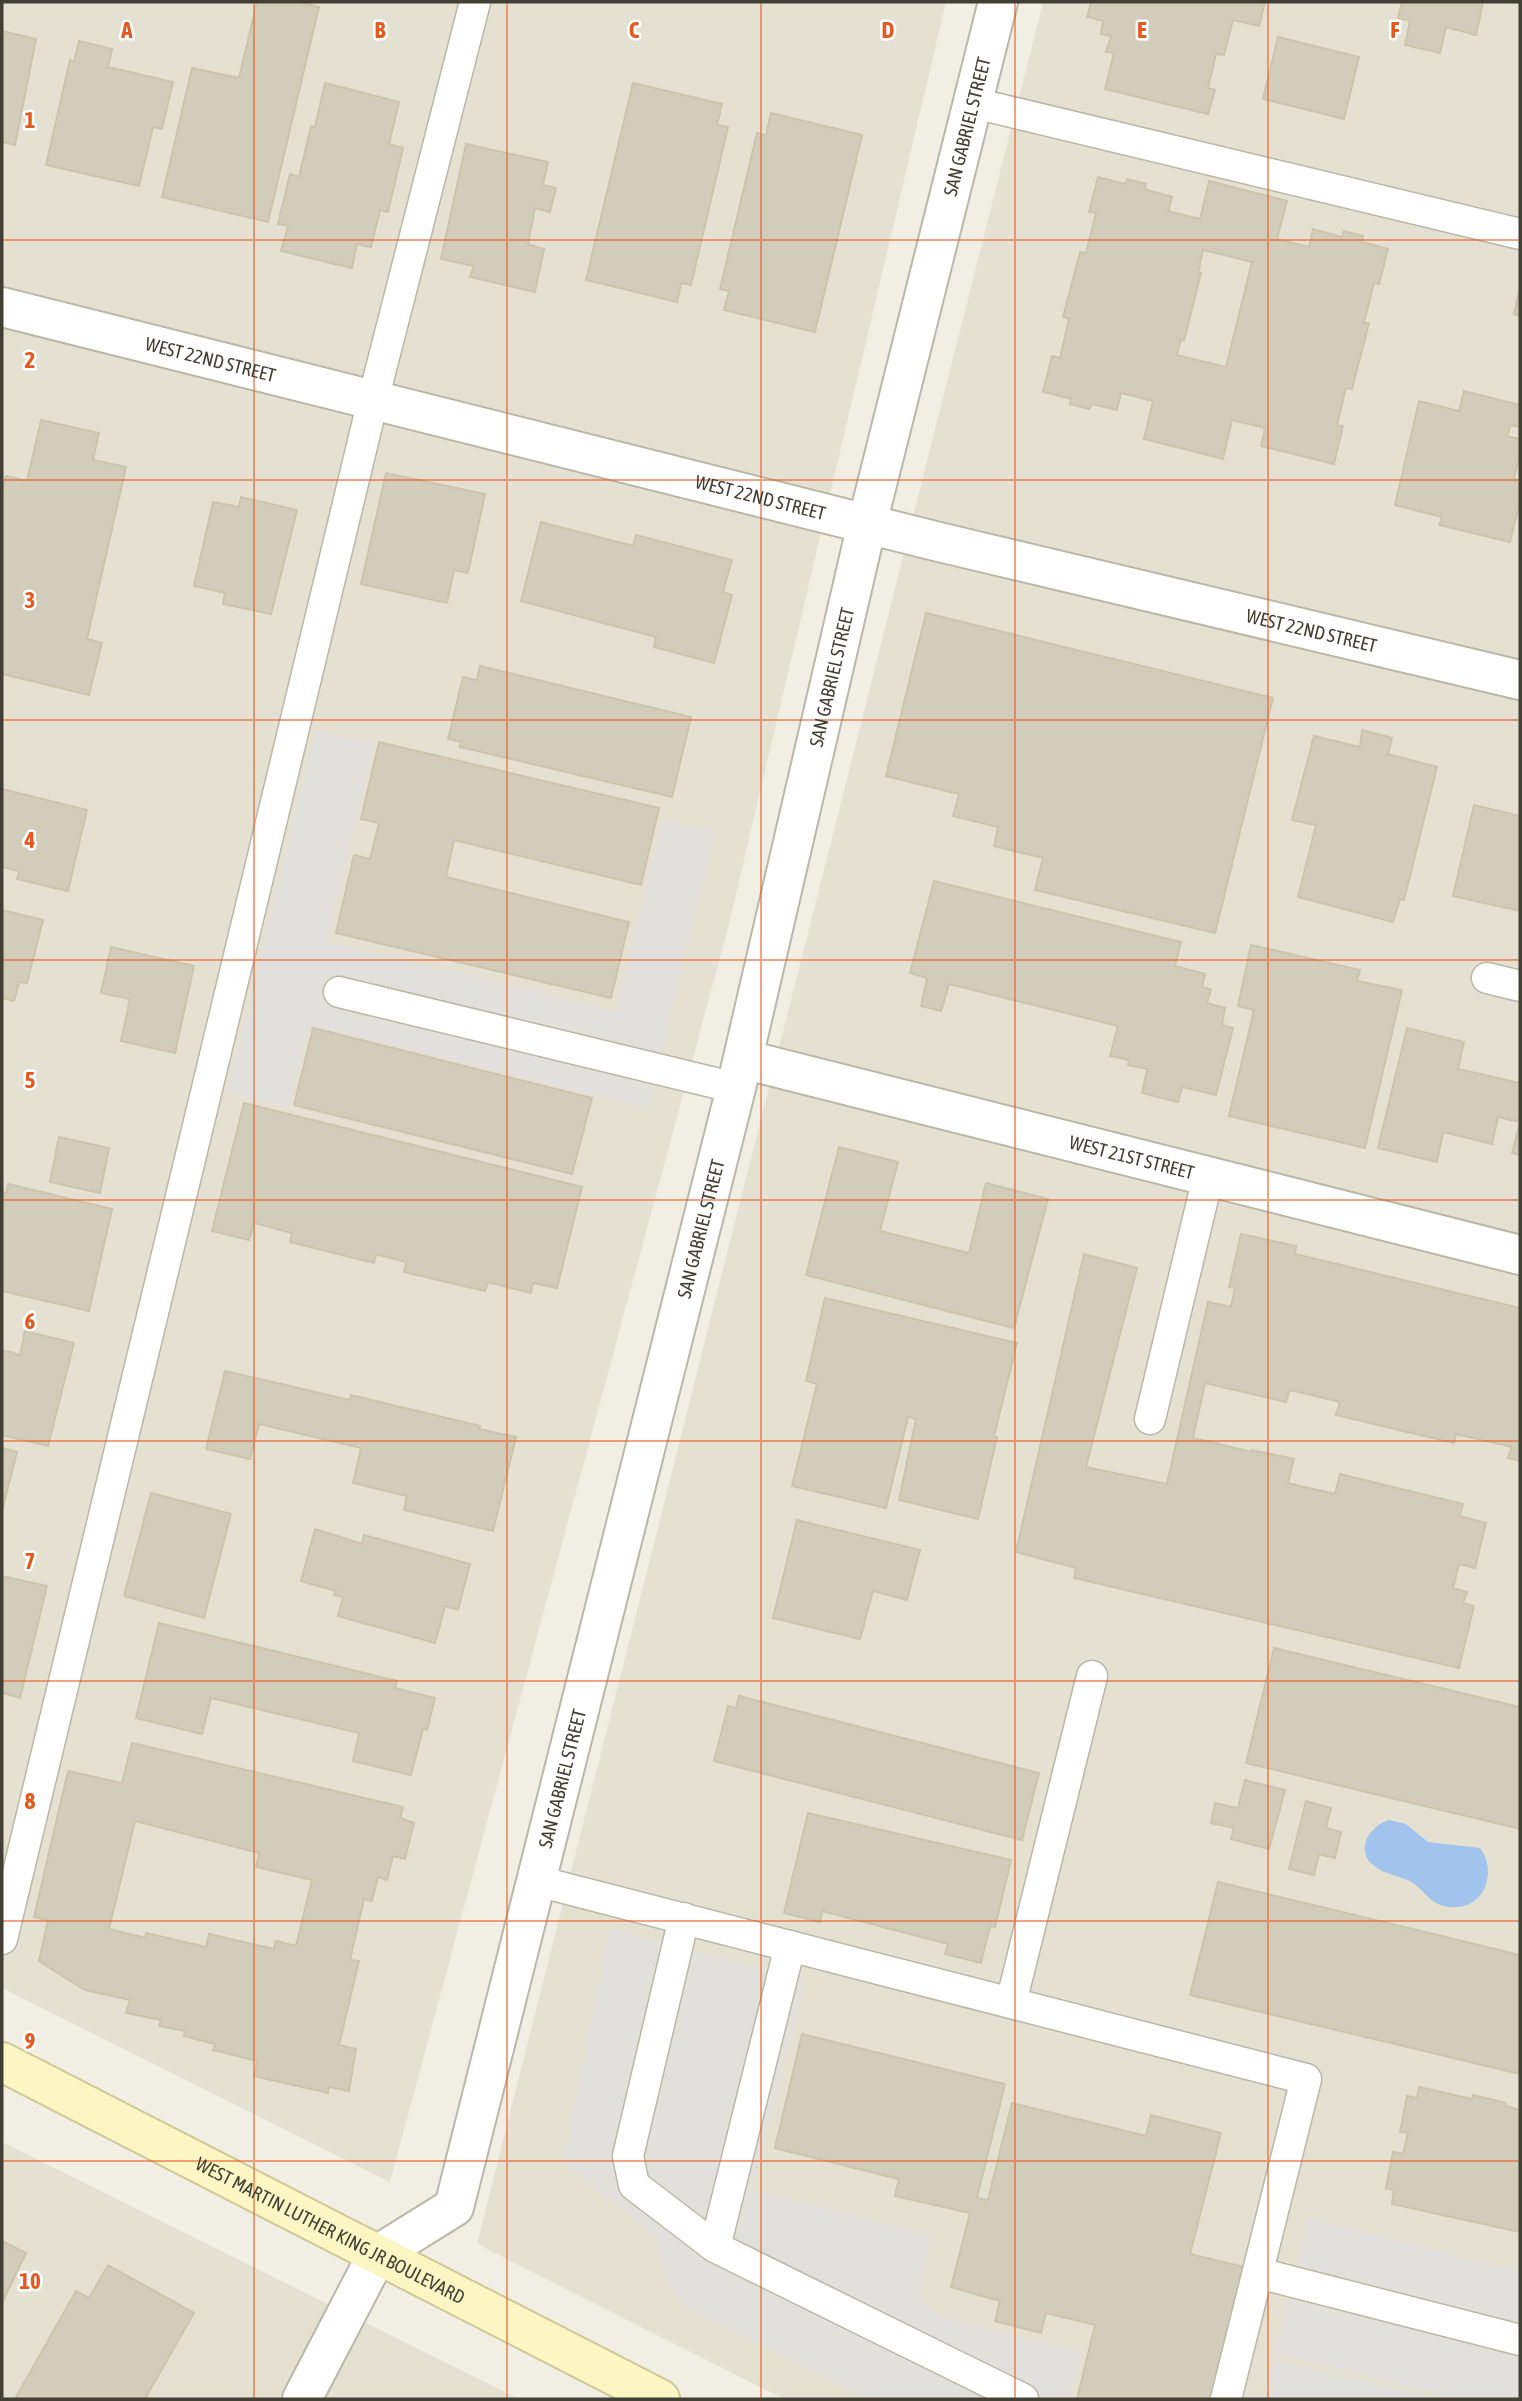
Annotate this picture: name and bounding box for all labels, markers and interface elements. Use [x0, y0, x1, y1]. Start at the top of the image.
text: A [120, 17, 133, 43]
text: B [375, 17, 386, 43]
text: C [629, 17, 640, 43]
text: D [882, 17, 895, 43]
text: E [1137, 17, 1147, 43]
text: F [1390, 17, 1400, 43]
street label: SAN GABRIEL STREET [939, 54, 995, 198]
text: 1 [25, 107, 36, 133]
street label: WEST 22ND STREET [143, 332, 279, 386]
text: 2 [25, 347, 35, 373]
street label: WEST 22ND STREET [693, 470, 829, 524]
text: 3 [25, 587, 35, 613]
street label: WEST 22ND STREET [1244, 604, 1380, 657]
street label: SAN GABRIEL STREET [805, 605, 858, 749]
text: 4 [24, 827, 36, 853]
text: 5 [25, 1067, 36, 1093]
street label: WEST 21ST STREET [1067, 1131, 1197, 1184]
street label: SAN GABRIEL STREET [672, 1156, 729, 1300]
text: 6 [25, 1308, 36, 1334]
text: 7 [25, 1548, 35, 1574]
street label: SAN GABRIEL STREET [534, 1706, 590, 1850]
text: 8 [25, 1788, 36, 1814]
text: 9 [25, 2028, 36, 2054]
street label: WEST MARTIN LUTHER KING JR BOULEVARD [192, 2152, 469, 2308]
text: 10 [19, 2268, 41, 2294]

